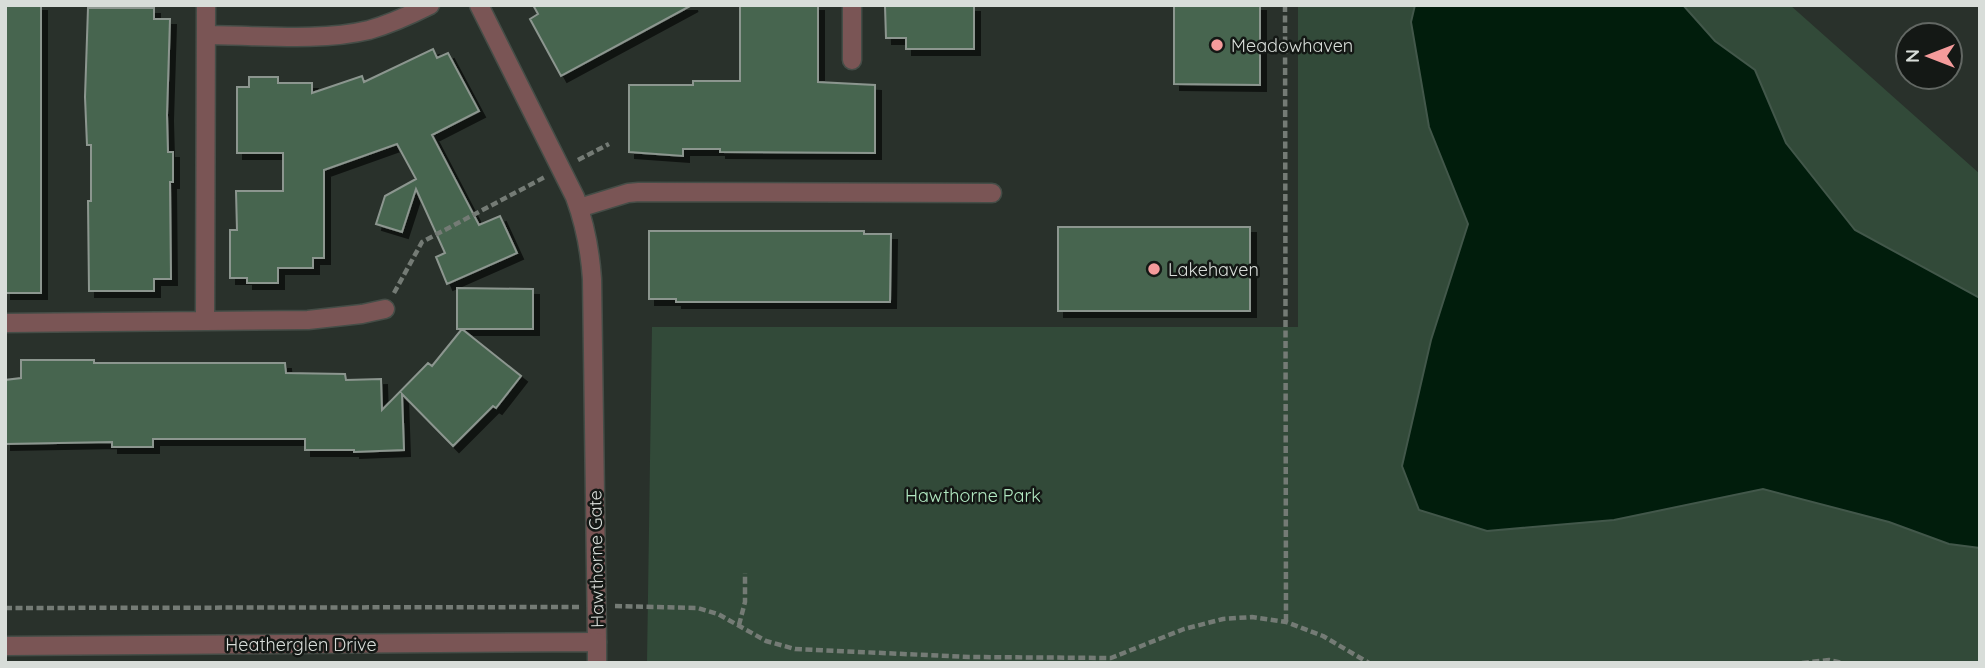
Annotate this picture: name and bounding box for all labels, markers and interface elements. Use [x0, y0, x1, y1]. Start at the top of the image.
north arrow [1894, 21, 1964, 91]
place label: Meadowhaven [1231, 34, 1353, 57]
marker: Meadowhaven [1209, 37, 1225, 53]
text: N [1900, 49, 1924, 63]
place label: Lakehaven [1168, 258, 1259, 281]
marker: Lakehaven [1146, 261, 1162, 277]
park label: Hawthorne Park [905, 484, 1041, 507]
street label: Hawthorne Gate [583, 490, 609, 628]
street label: Heatherglen Drive [225, 633, 377, 656]

